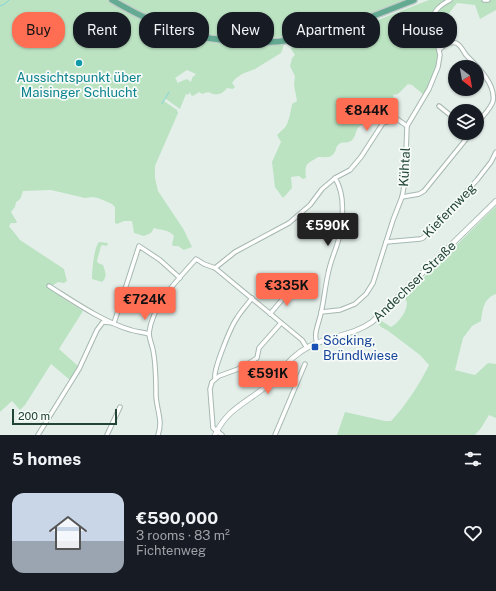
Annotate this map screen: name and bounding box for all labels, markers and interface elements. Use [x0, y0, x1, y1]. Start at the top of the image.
chip: Buy [12, 12, 65, 48]
chip: Rent [73, 12, 131, 48]
chip: Filters [139, 12, 209, 48]
chip: New [217, 12, 274, 48]
chip: Apartment [282, 12, 380, 48]
chip: House [388, 12, 457, 48]
marker: Aussichtspunkt über Maisinger Schlucht [74, 58, 84, 68]
north arrow [448, 60, 484, 96]
map controls [448, 60, 484, 140]
place label: Aussichtspunkt über Maisinger Schlucht [17, 70, 141, 100]
pin: €844K [339, 98, 395, 132]
text: €844K [345, 103, 389, 118]
button: layers [448, 104, 484, 140]
street label: Kühtal [396, 147, 413, 187]
street label: Kiefernweg [420, 180, 479, 241]
pin: €590K [300, 213, 356, 247]
text: €590K [306, 218, 350, 233]
street label: Andechser Straße [370, 238, 459, 325]
pin: €335K [259, 273, 315, 307]
text: €335K [265, 278, 309, 293]
pin: €724K [117, 287, 173, 321]
text: €724K [124, 292, 166, 307]
place label: Söcking, Bründlwiese [323, 333, 398, 363]
marker: Söcking, Bründlwiese [310, 342, 320, 352]
pin: €591K [240, 361, 296, 395]
text: €591K [248, 366, 288, 381]
scale bar [12, 407, 117, 426]
text: 200 m [18, 410, 50, 422]
icon: filters [462, 448, 484, 470]
text: 5 homes [12, 449, 81, 469]
text: €590,000 [136, 508, 218, 528]
icon: home [44, 509, 92, 557]
icon: heart [462, 522, 484, 544]
text: 3 rooms · 83 m² [136, 528, 230, 543]
text: Fichtenweg [136, 543, 206, 558]

